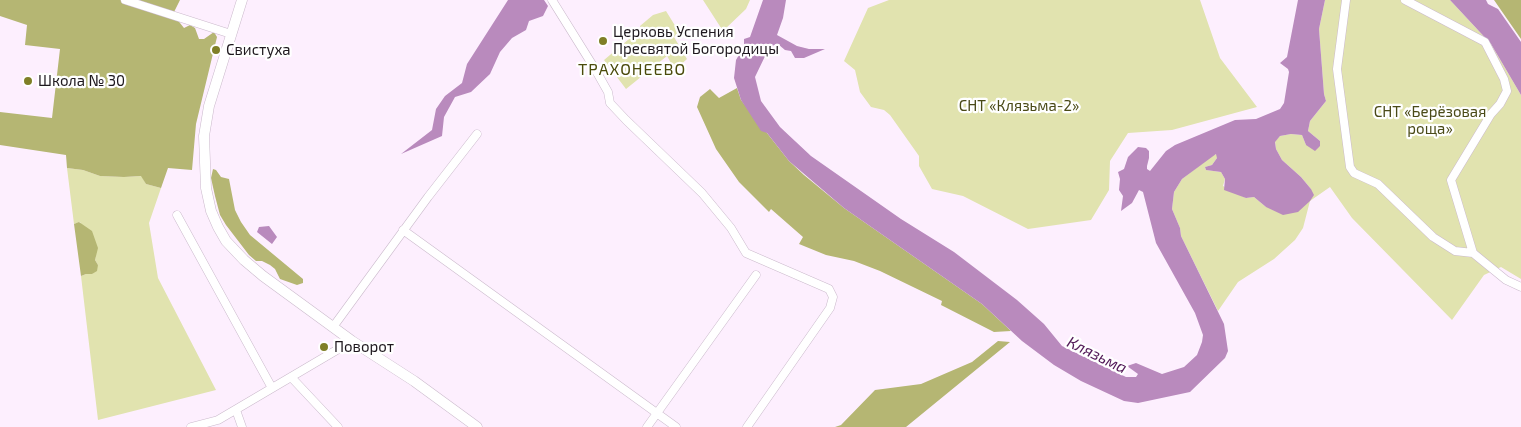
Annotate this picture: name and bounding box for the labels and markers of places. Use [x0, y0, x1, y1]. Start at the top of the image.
place label: Церковь Успения Пресвятой Богородицы [613, 23, 779, 58]
marker: Церковь Успения Пресвятой Богородицы [597, 35, 609, 47]
place label: Свистуха [226, 41, 291, 59]
marker: Свистуха [210, 44, 222, 56]
place label: Школа № 30 [38, 72, 125, 90]
marker: Школа № 30 [22, 75, 34, 87]
place label: Поворот [334, 338, 394, 356]
marker: Поворот [318, 341, 330, 353]

